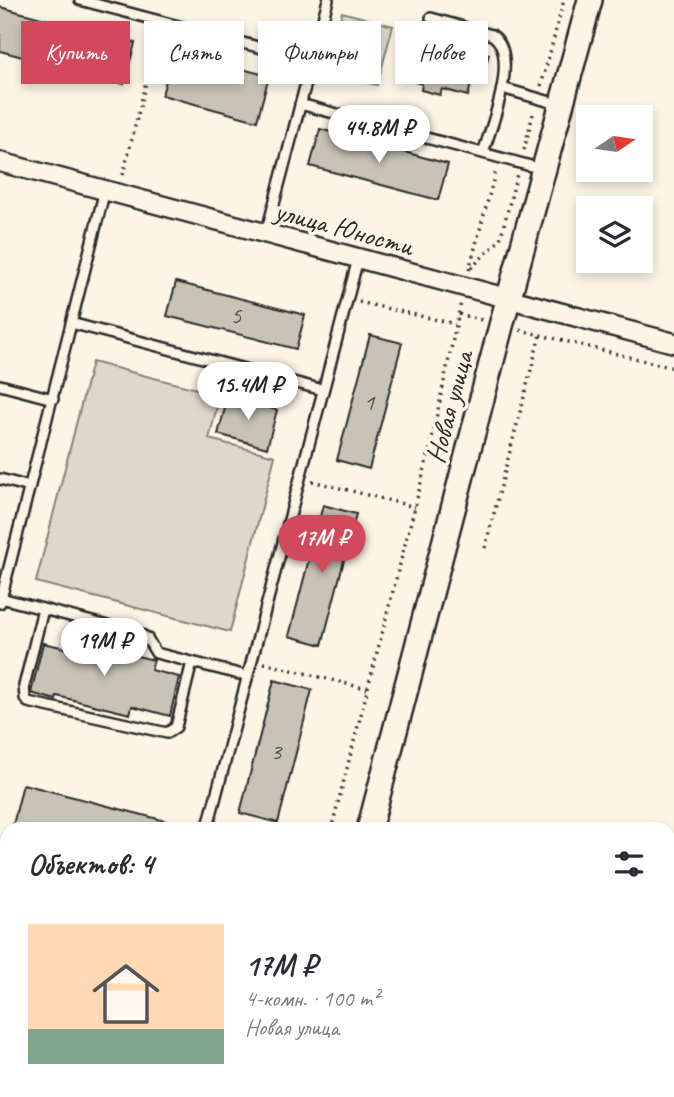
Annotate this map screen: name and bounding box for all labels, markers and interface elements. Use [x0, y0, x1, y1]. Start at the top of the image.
chip: Купить [21, 21, 130, 84]
chip: Снять [144, 21, 244, 84]
chip: Фильтры [258, 21, 381, 84]
chip: Новое [395, 21, 488, 84]
north arrow [576, 105, 653, 182]
map controls [576, 105, 653, 273]
pin: 44.8M ₽ [314, 106, 444, 165]
text: 44.8M ₽ [344, 113, 414, 142]
street label: улица Юности [269, 192, 418, 264]
button: layers [576, 196, 653, 273]
house number: 5 [231, 300, 243, 330]
street label: Новая улица [417, 345, 481, 467]
pin: 15.4M ₽ [183, 362, 313, 422]
text: 15.4M ₽ [213, 370, 283, 399]
house number: 1 [364, 387, 376, 417]
pin: 17M ₽ [273, 516, 371, 575]
text: 17M ₽ [295, 523, 349, 552]
pin: 19M ₽ [55, 618, 153, 678]
text: 19M ₽ [77, 626, 131, 655]
house number: 3 [271, 736, 284, 766]
text: Объектов: 4 [28, 845, 153, 883]
icon: filters [610, 845, 648, 883]
text: 17M ₽ [245, 946, 317, 984]
icon: home [84, 952, 168, 1036]
text: 4-комн. · 100 m² [245, 984, 379, 1013]
text: Новая улица [245, 1013, 339, 1042]

